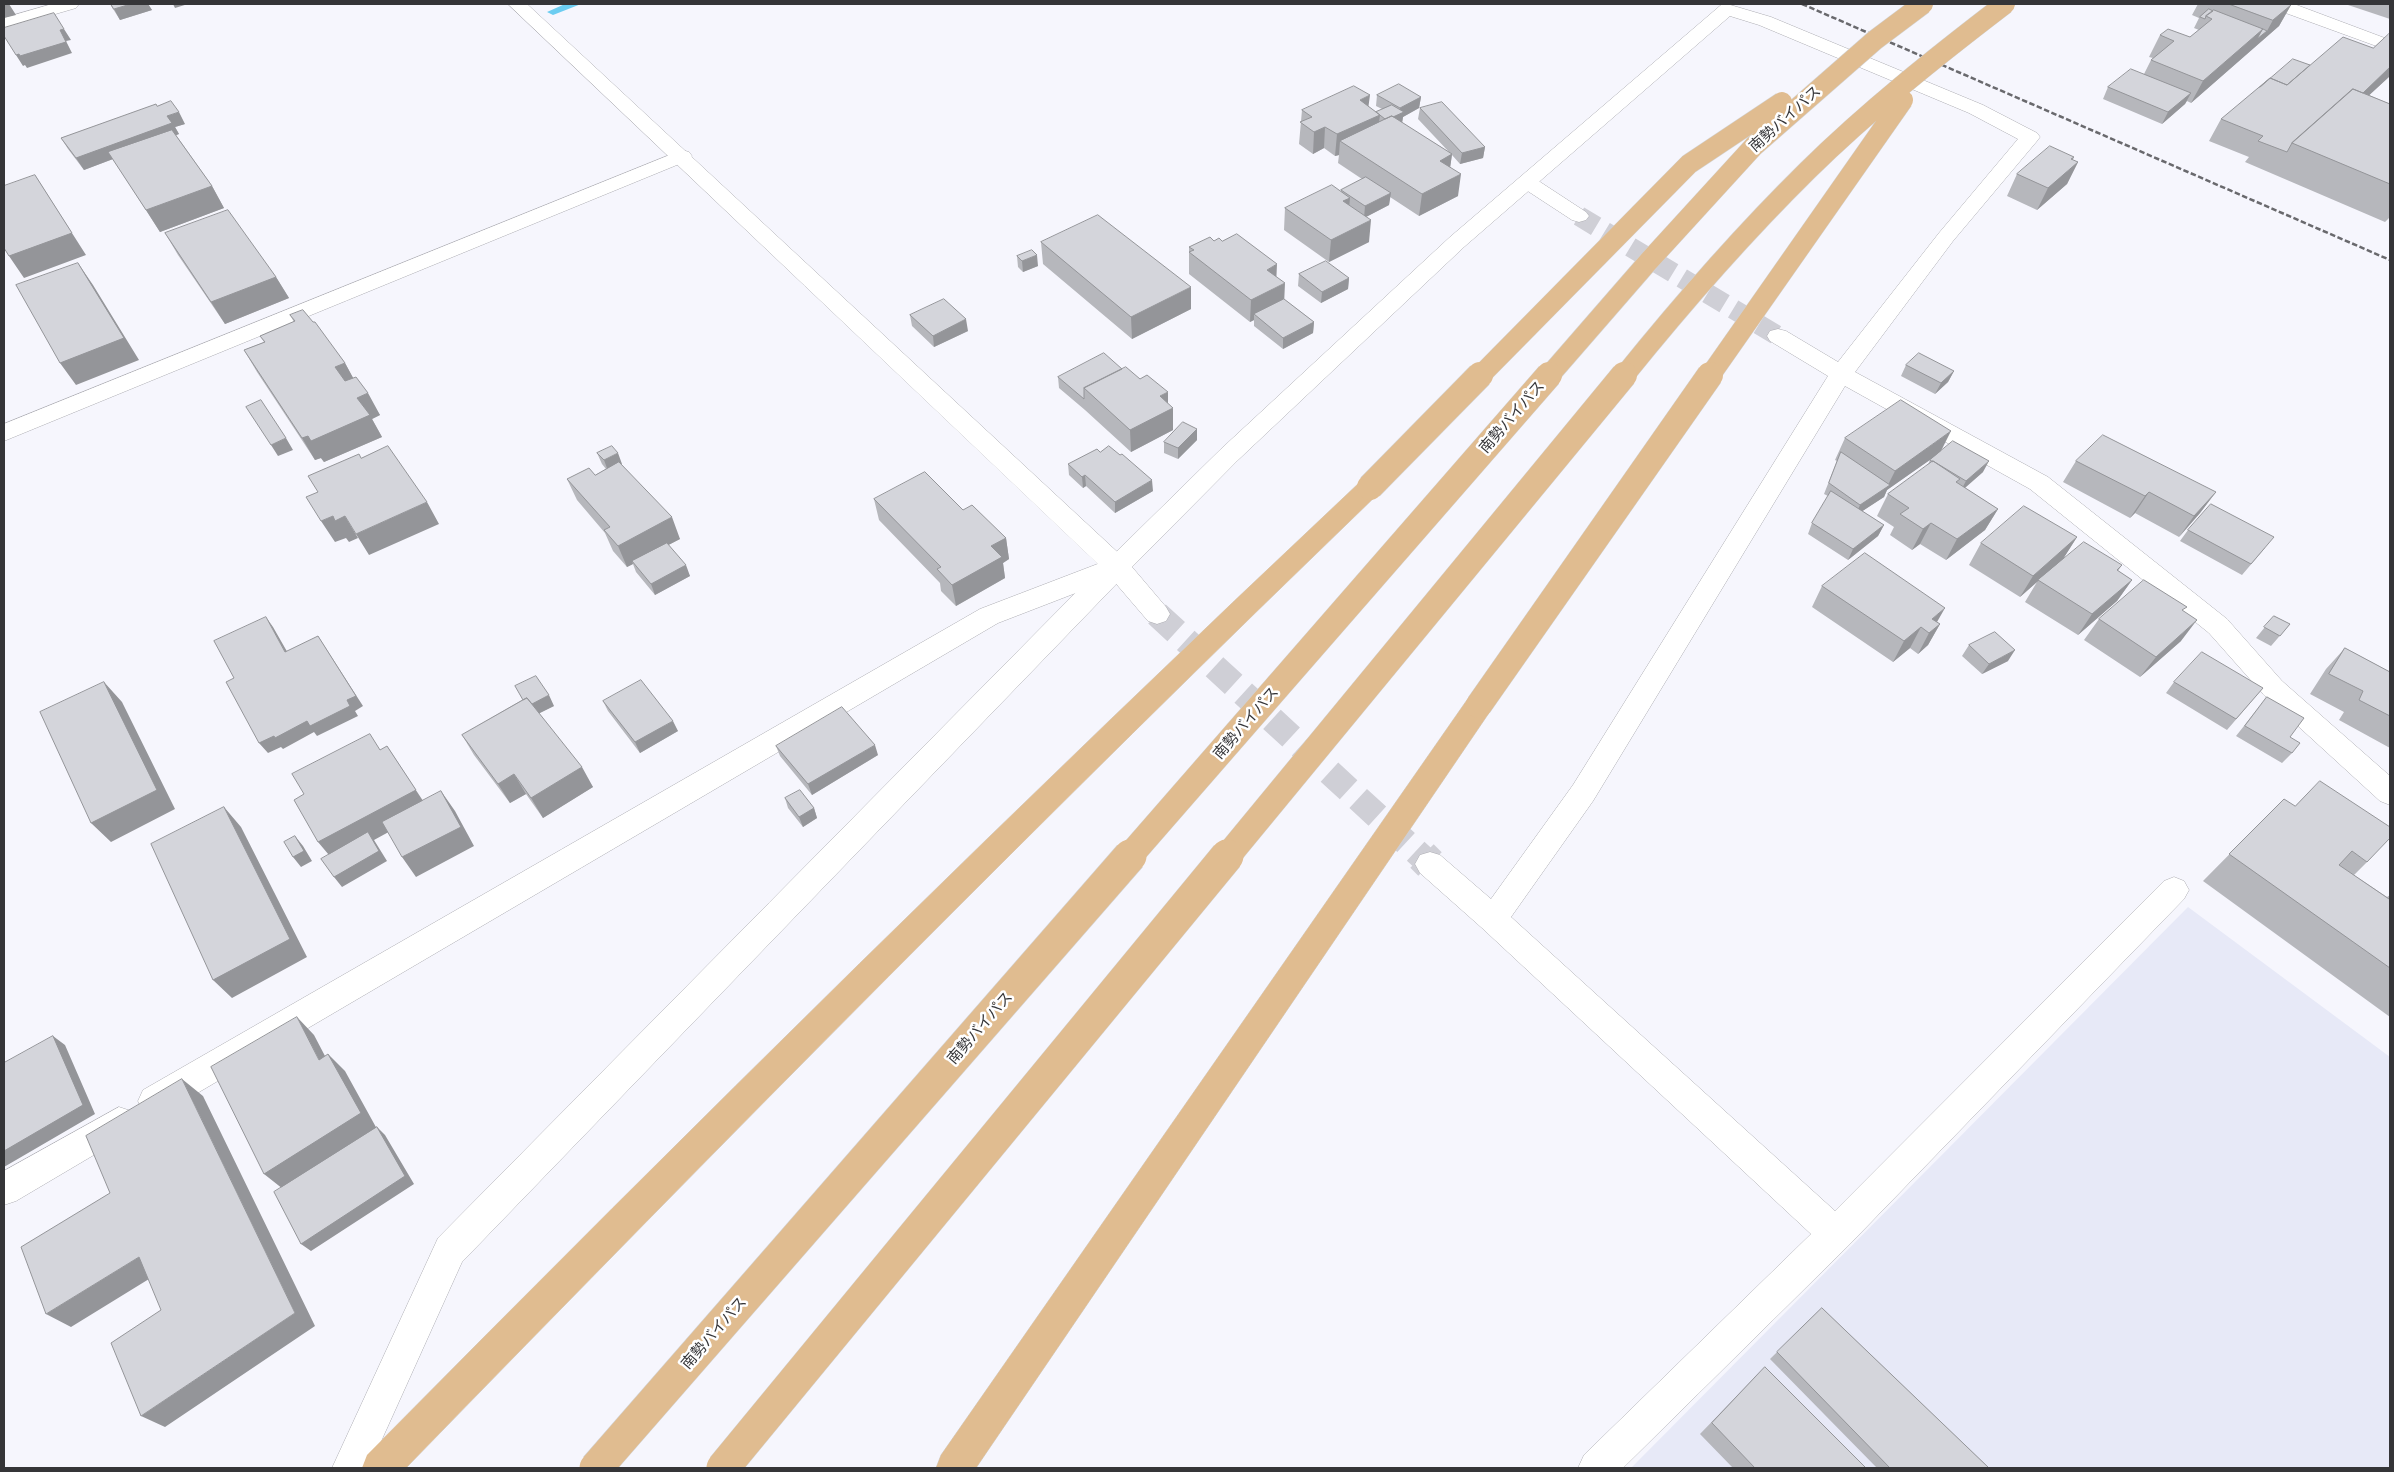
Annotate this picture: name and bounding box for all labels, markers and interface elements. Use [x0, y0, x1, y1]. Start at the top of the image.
street label: 南勢バイパス [1746, 82, 1824, 156]
street label: 南勢バイパス [1476, 377, 1548, 457]
street label: 南勢バイパス [1210, 683, 1282, 763]
street label: 南勢バイパス [944, 988, 1016, 1068]
street label: 南勢バイパス [678, 1293, 750, 1373]

